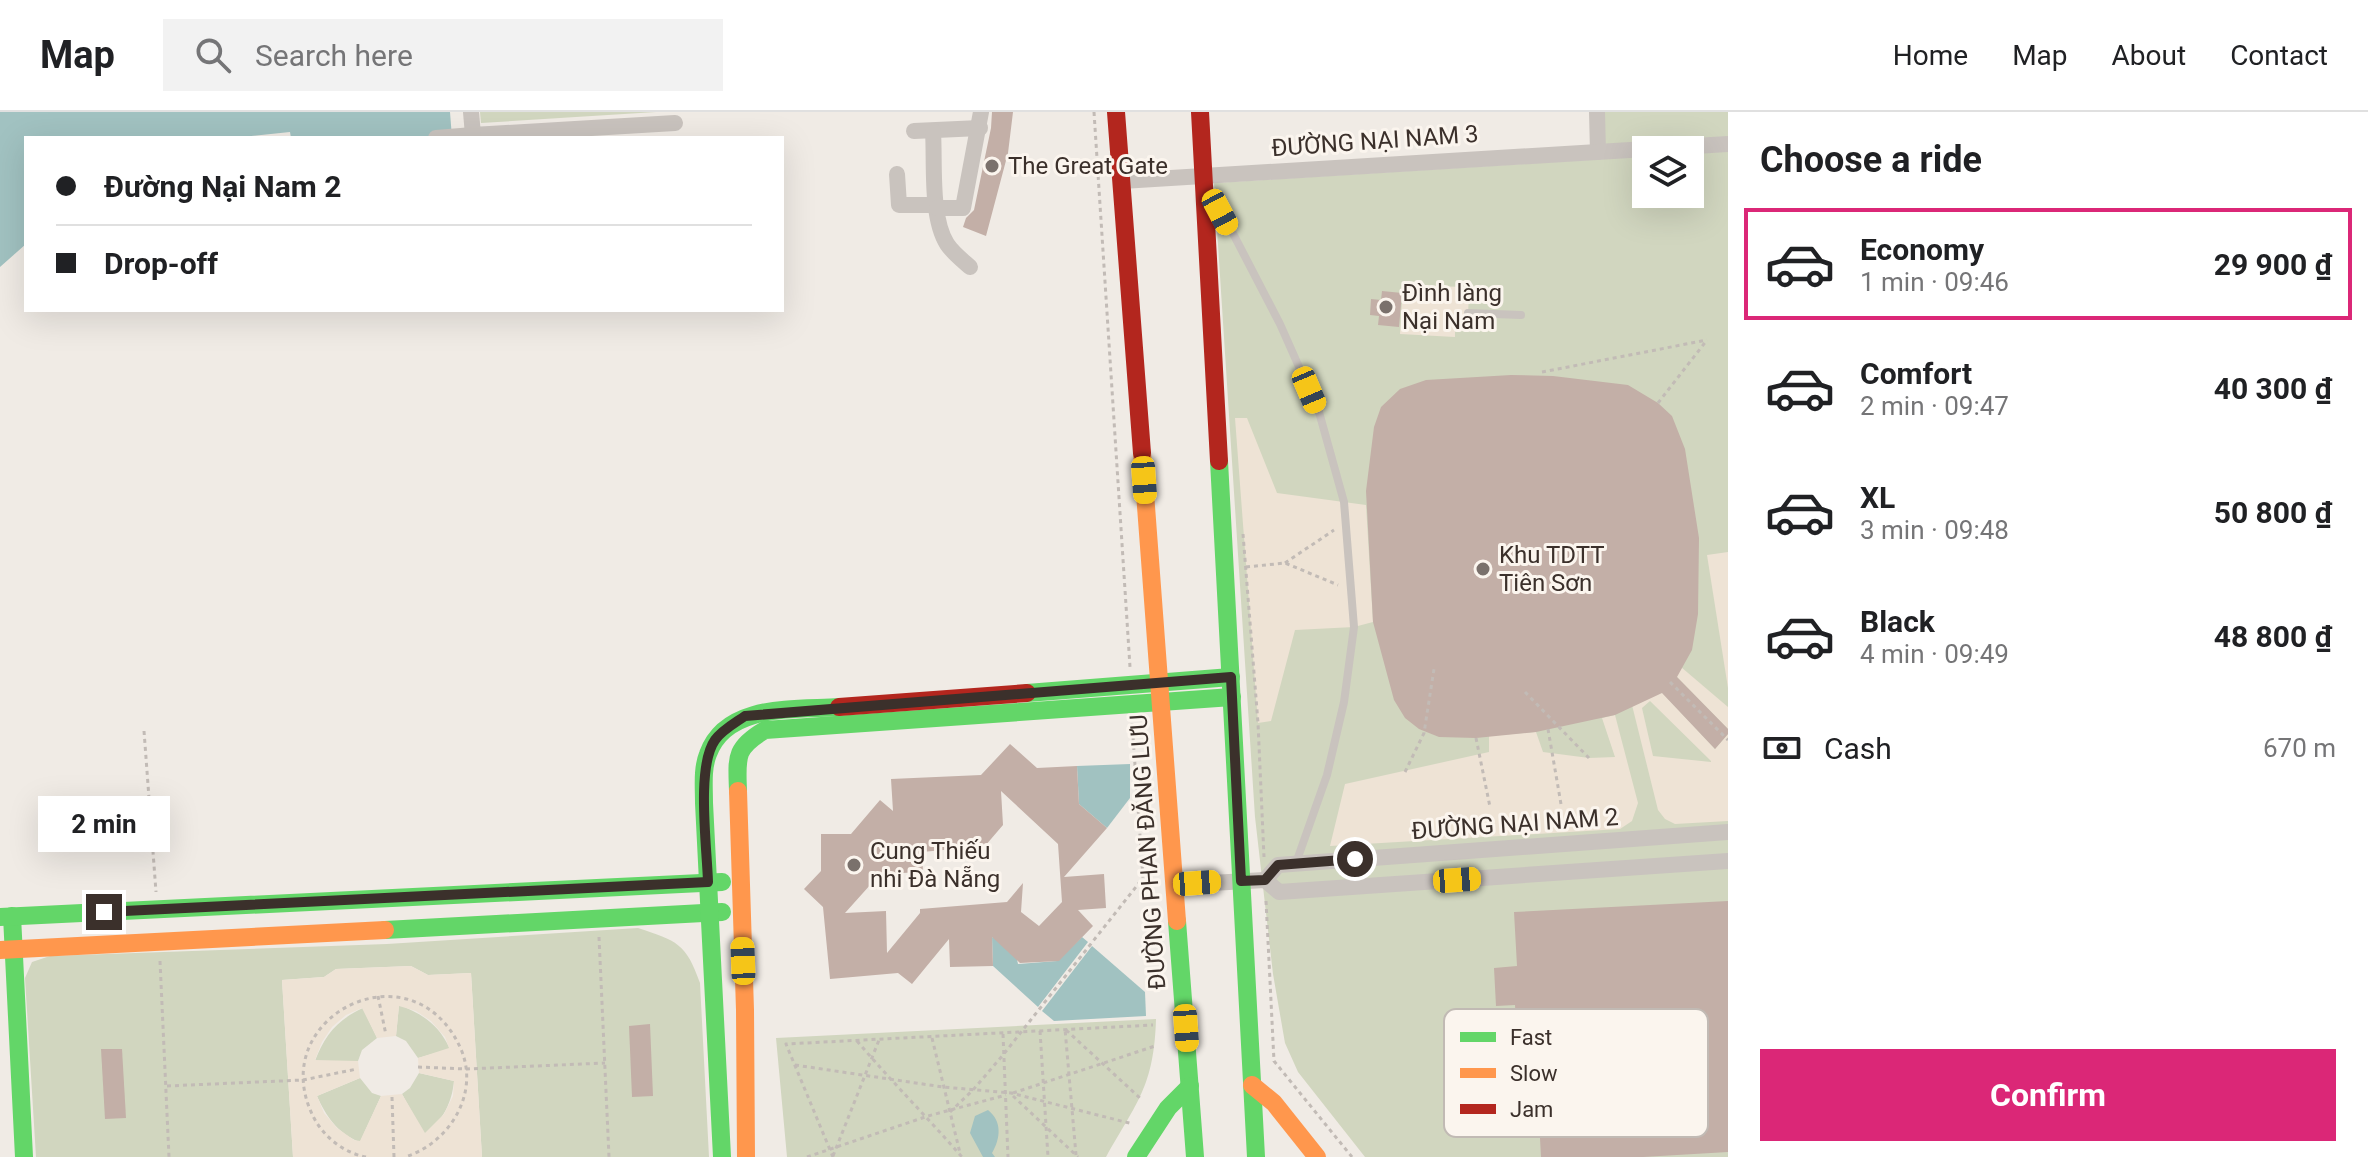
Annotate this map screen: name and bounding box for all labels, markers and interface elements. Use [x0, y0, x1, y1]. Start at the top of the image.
search box [163, 19, 723, 91]
text: Map [40, 33, 115, 77]
icon: search [191, 33, 235, 77]
text: Search here [255, 38, 413, 73]
text: Home [1893, 39, 1968, 72]
text: Map [2012, 39, 2068, 72]
text: About [2112, 39, 2186, 72]
text: Contact [2230, 39, 2328, 72]
street label: ĐƯỜNG NẠI NAM 3 [1270, 120, 1480, 162]
map controls [1632, 136, 1704, 208]
button: layers [1632, 136, 1704, 208]
text: Choose a ride [1760, 139, 1982, 181]
place label: The Great Gate [1008, 152, 1168, 180]
marker: The Great Gate [983, 157, 1001, 175]
text: Đường Nại Nam 2 [104, 169, 341, 204]
car [1198, 185, 1242, 239]
icon: car [1764, 228, 1836, 300]
text: Economy [1860, 232, 1984, 267]
text: Drop-off [104, 246, 218, 281]
text: 29 900 ₫ [2214, 247, 2332, 282]
text: 1 min · 09:46 [1860, 267, 2009, 297]
place label: Đình làng Nại Nam [1402, 279, 1502, 335]
marker: Đình làng Nại Nam [1377, 298, 1395, 316]
icon: car [1764, 352, 1836, 424]
text: Comfort [1860, 356, 1972, 391]
car [1289, 363, 1329, 417]
text: 40 300 ₫ [2214, 371, 2332, 406]
text: 2 min · 09:47 [1860, 391, 2009, 421]
car [1130, 455, 1158, 505]
icon: car [1764, 476, 1836, 548]
text: XL [1860, 480, 1895, 515]
text: 50 800 ₫ [2214, 495, 2332, 530]
text: 3 min · 09:48 [1860, 515, 2009, 545]
place label: Khu TDTT Tiên Sơn [1499, 541, 1605, 597]
marker: Khu TDTT Tiên Sơn [1474, 560, 1492, 578]
icon: car [1764, 600, 1836, 672]
text: Black [1860, 604, 1935, 639]
text: 48 800 ₫ [2214, 619, 2332, 654]
text: 4 min · 09:49 [1860, 639, 2009, 669]
street label: ĐƯỜNG PHAN ĐĂNG LƯU [1124, 713, 1172, 991]
icon: cash [1760, 726, 1804, 770]
text: Cash [1824, 731, 1892, 766]
text: 670 m [2263, 733, 2336, 763]
callout: 2 min [38, 796, 170, 852]
street label: ĐƯỜNG NẠI NAM 2 [1410, 803, 1620, 845]
text: 2 min [71, 809, 137, 839]
place label: Cung Thiếu nhi Đà Nẵng [870, 837, 1000, 893]
route start [1337, 841, 1373, 877]
marker: Cung Thiếu nhi Đà Nẵng [845, 856, 863, 874]
car [1432, 866, 1482, 894]
car [1172, 869, 1222, 897]
route end [86, 894, 122, 930]
car [730, 937, 756, 985]
car [1172, 1003, 1200, 1053]
legend [1444, 1009, 1708, 1137]
text: Fast [1510, 1025, 1552, 1050]
button: Confirm [1760, 1049, 2336, 1141]
text: Slow [1510, 1061, 1558, 1086]
text: Jam [1510, 1097, 1553, 1122]

